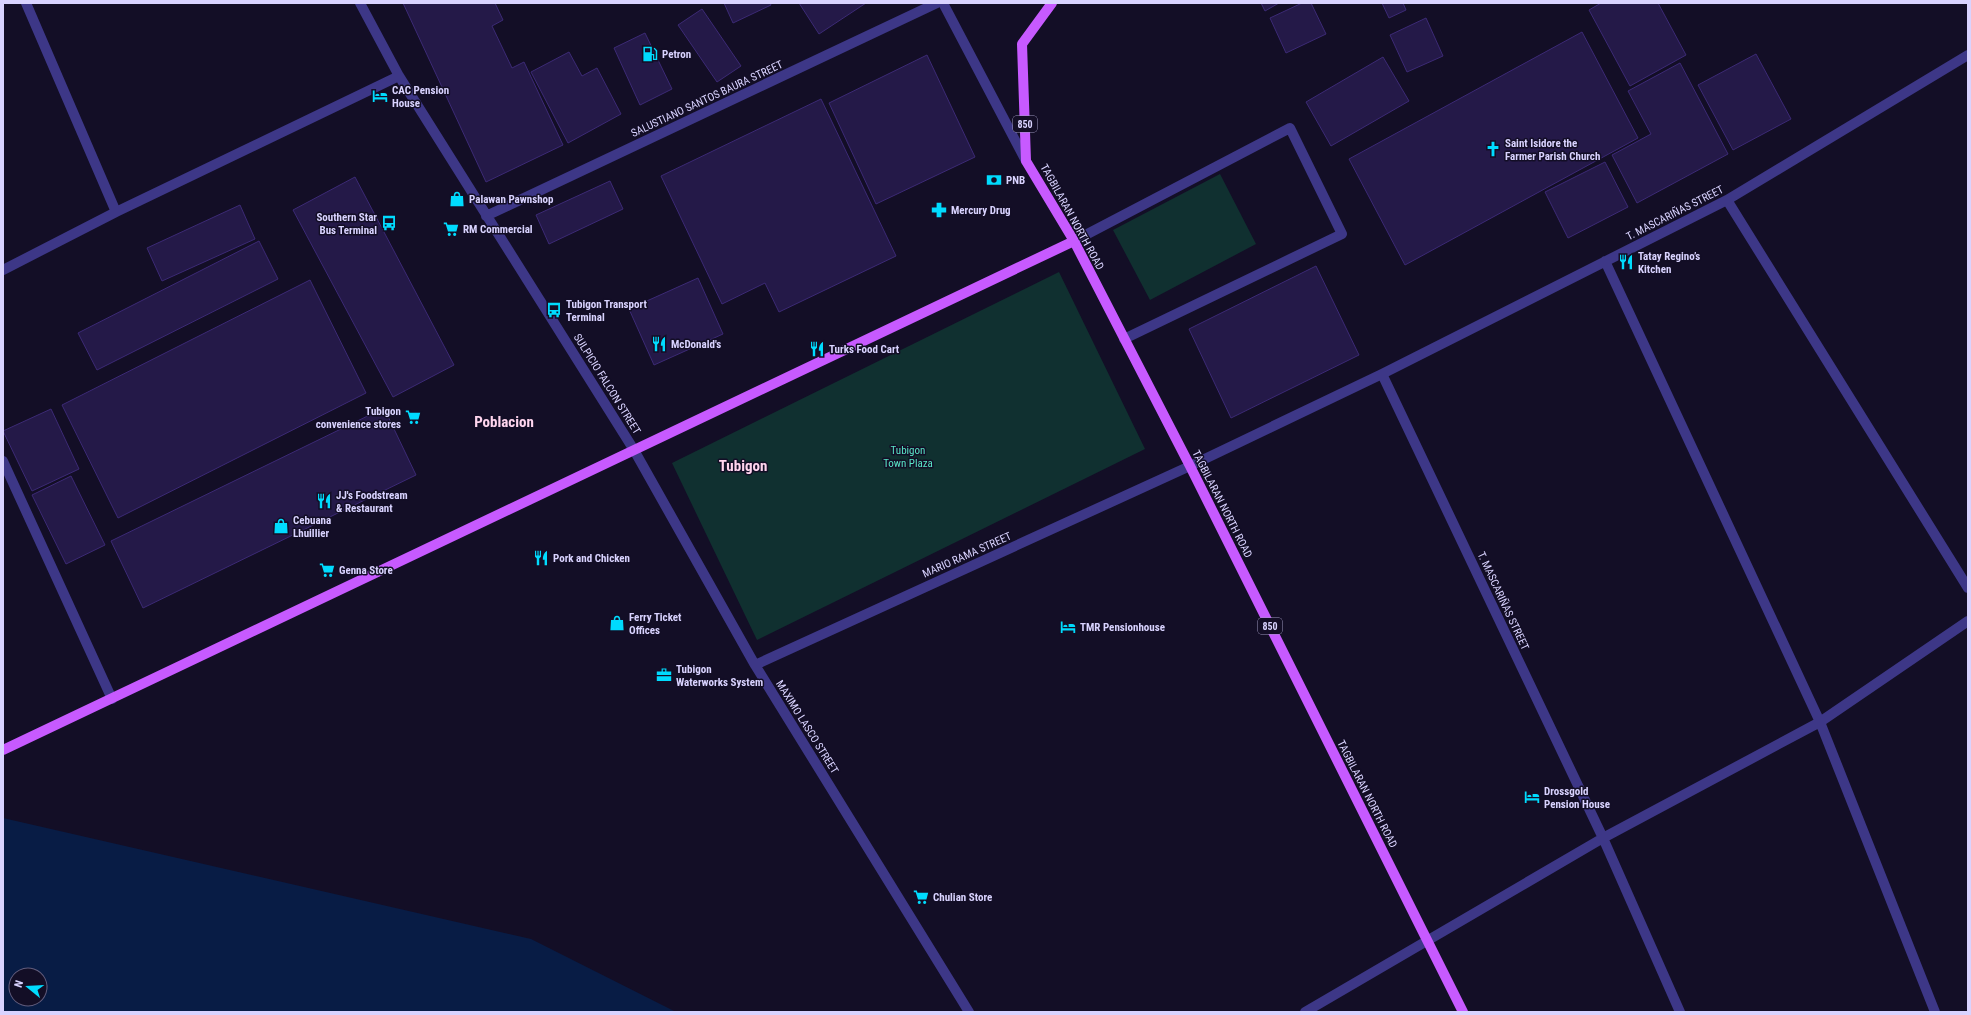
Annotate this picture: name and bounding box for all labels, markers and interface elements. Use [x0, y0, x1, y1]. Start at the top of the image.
fuel station icon: Petron [641, 45, 659, 63]
place label: Petron [662, 48, 691, 61]
street label: SALUSTIANO SANTOS BAURA STREET [629, 58, 785, 140]
place label: CAC Pension House [392, 84, 449, 110]
hotel icon: CAC Pension House [371, 87, 389, 105]
road number: 850 [1013, 116, 1037, 132]
place label: Saint Isidore the Farmer Parish Church [1505, 137, 1600, 163]
church icon: Saint Isidore the Farmer Parish Church [1484, 140, 1502, 158]
street label: TAGBILARAN NORTH ROAD [1037, 162, 1107, 272]
bank icon: PNB [985, 171, 1003, 189]
place label: PNB [1006, 174, 1025, 187]
street label: T. MASCARIÑAS STREET [1624, 183, 1726, 243]
shop icon: Palawan Pawnshop [448, 190, 466, 208]
place label: Palawan Pawnshop [469, 193, 554, 206]
pharmacy icon: Mercury Drug [930, 201, 948, 219]
place label: Mercury Drug [951, 204, 1011, 217]
place label: Southern Star Bus Terminal [316, 211, 377, 237]
bus stop icon: Southern Star Bus Terminal [380, 214, 398, 232]
supermarket icon: RM Commercial [442, 220, 460, 238]
place label: RM Commercial [463, 223, 533, 236]
place label: Tatay Regino’s Kitchen [1638, 250, 1700, 276]
restaurant icon: Tatay Regino’s Kitchen [1617, 253, 1635, 271]
place label: Tubigon Transport Terminal [566, 298, 647, 324]
bus stop icon: Tubigon Transport Terminal [545, 301, 563, 319]
street label: SULPICIO FALCON STREET [571, 331, 643, 437]
restaurant icon: McDonald's [650, 335, 668, 353]
place label: McDonald's [671, 338, 721, 351]
restaurant icon: Turks Food Cart [808, 340, 826, 358]
place label: Turks Food Cart [829, 343, 900, 356]
place label: Tubigon convenience stores [316, 405, 401, 431]
supermarket icon: Tubigon convenience stores [404, 408, 422, 426]
district label: Poblacion [474, 413, 534, 431]
park label: Tubigon Town Plaza [883, 444, 933, 470]
street label: TAGBILARAN NORTH ROAD [1189, 448, 1255, 560]
district label: Tubigon [719, 457, 767, 475]
place label: JJ's Foodstream & Restaurant [336, 489, 408, 515]
restaurant icon: JJ's Foodstream & Restaurant [315, 492, 333, 510]
place label: Cebuana Lhuillier [293, 514, 331, 540]
shop icon: Cebuana Lhuillier [272, 517, 290, 535]
street label: MARIO RAMA STREET [921, 529, 1014, 580]
restaurant icon: Pork and Chicken [532, 549, 550, 567]
street label: T. MASCARIÑAS STREET [1474, 550, 1532, 653]
place label: Pork and Chicken [553, 552, 630, 565]
supermarket icon: Genna Store [318, 561, 336, 579]
place label: Genna Store [339, 564, 393, 577]
place label: Ferry Ticket Offices [629, 611, 682, 637]
shop icon: Ferry Ticket Offices [608, 614, 626, 632]
hotel icon: TMR Pensionhouse [1059, 618, 1077, 636]
road number: 850 [1258, 618, 1282, 634]
place label: TMR Pensionhouse [1080, 621, 1165, 634]
place label: Tubigon Waterworks System [676, 663, 763, 689]
office icon: Tubigon Waterworks System [655, 666, 673, 684]
street label: MAXIMO LASCO STREET [773, 678, 841, 776]
street label: TAGBILARAN NORTH ROAD [1334, 738, 1400, 850]
place label: Drossgold Pension House [1544, 785, 1610, 811]
hotel icon: Drossgold Pension House [1523, 788, 1541, 806]
supermarket icon: Chulian Store [912, 888, 930, 906]
place label: Chulian Store [933, 891, 992, 904]
north arrow [8, 967, 48, 1007]
text: N [12, 979, 26, 989]

